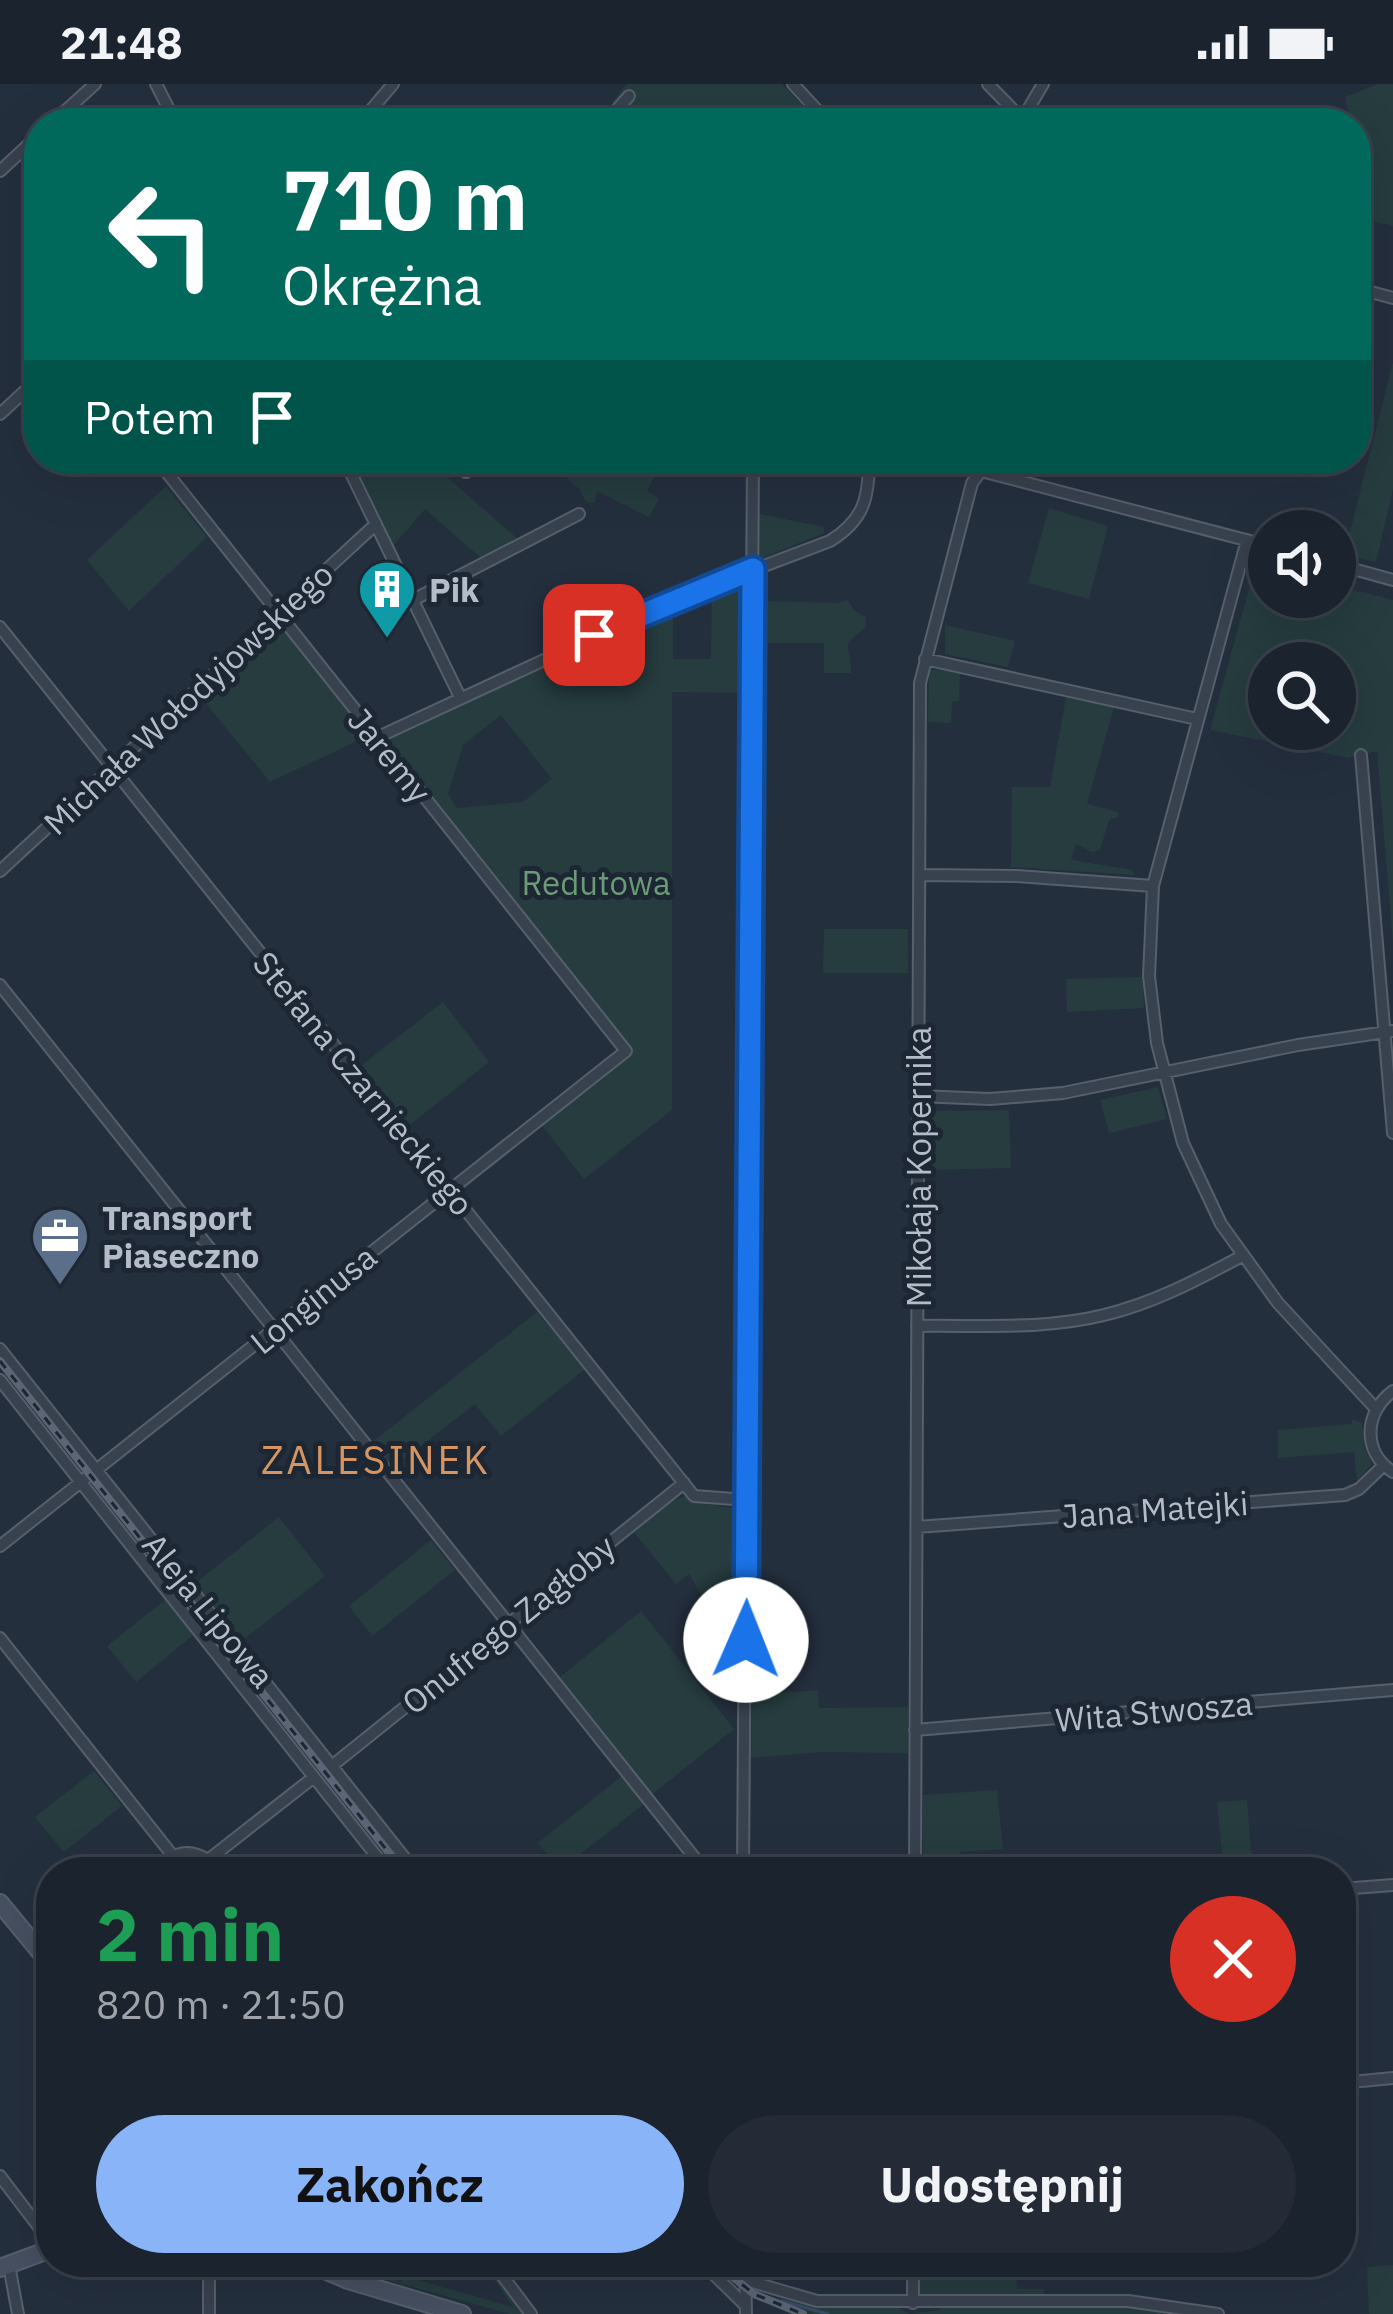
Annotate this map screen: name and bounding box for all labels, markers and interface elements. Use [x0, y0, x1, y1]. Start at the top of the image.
text: 21:48 [60, 13, 183, 71]
text: 710 m [282, 144, 528, 253]
icon: left [84, 156, 240, 312]
text: Okrężna [282, 250, 482, 320]
icon: arrive [239, 384, 305, 450]
text: Potem [84, 388, 215, 446]
map controls [1248, 510, 1356, 750]
button: sound [1248, 510, 1356, 618]
street label: Michała Wołodyjowskiego [34, 552, 342, 844]
building icon: Pik [356, 558, 418, 640]
place label: Pik [429, 568, 480, 611]
pin [543, 584, 645, 686]
icon: arrive [561, 602, 627, 668]
button: search [1248, 642, 1356, 750]
street label: Jaremy [339, 699, 441, 811]
park label: Redutowa [521, 861, 671, 904]
street label: Stefana Czarnieckiego [244, 942, 484, 1224]
street label: Mikołaja Kopernika [897, 1027, 940, 1307]
place label: Transport Piaseczno [102, 1196, 259, 1277]
office icon: Transport Piaseczno [29, 1205, 91, 1287]
street label: Longinusa [241, 1235, 385, 1363]
district label: ZALESINEK [261, 1434, 491, 1485]
street label: Jana Matejki [1060, 1481, 1250, 1537]
street label: Aleja Lipowa [134, 1524, 284, 1696]
street label: Onufrego Zagłoby [393, 1525, 623, 1723]
position arrow [683, 1577, 809, 1703]
street label: Wita Stwosza [1054, 1681, 1254, 1741]
text: 2 min [96, 1887, 284, 1981]
button: close [1170, 1896, 1296, 2022]
text: 820 m · 21:50 [96, 1979, 346, 2030]
button: Zakończ [96, 2115, 684, 2253]
button: Udostępnij [708, 2115, 1296, 2253]

